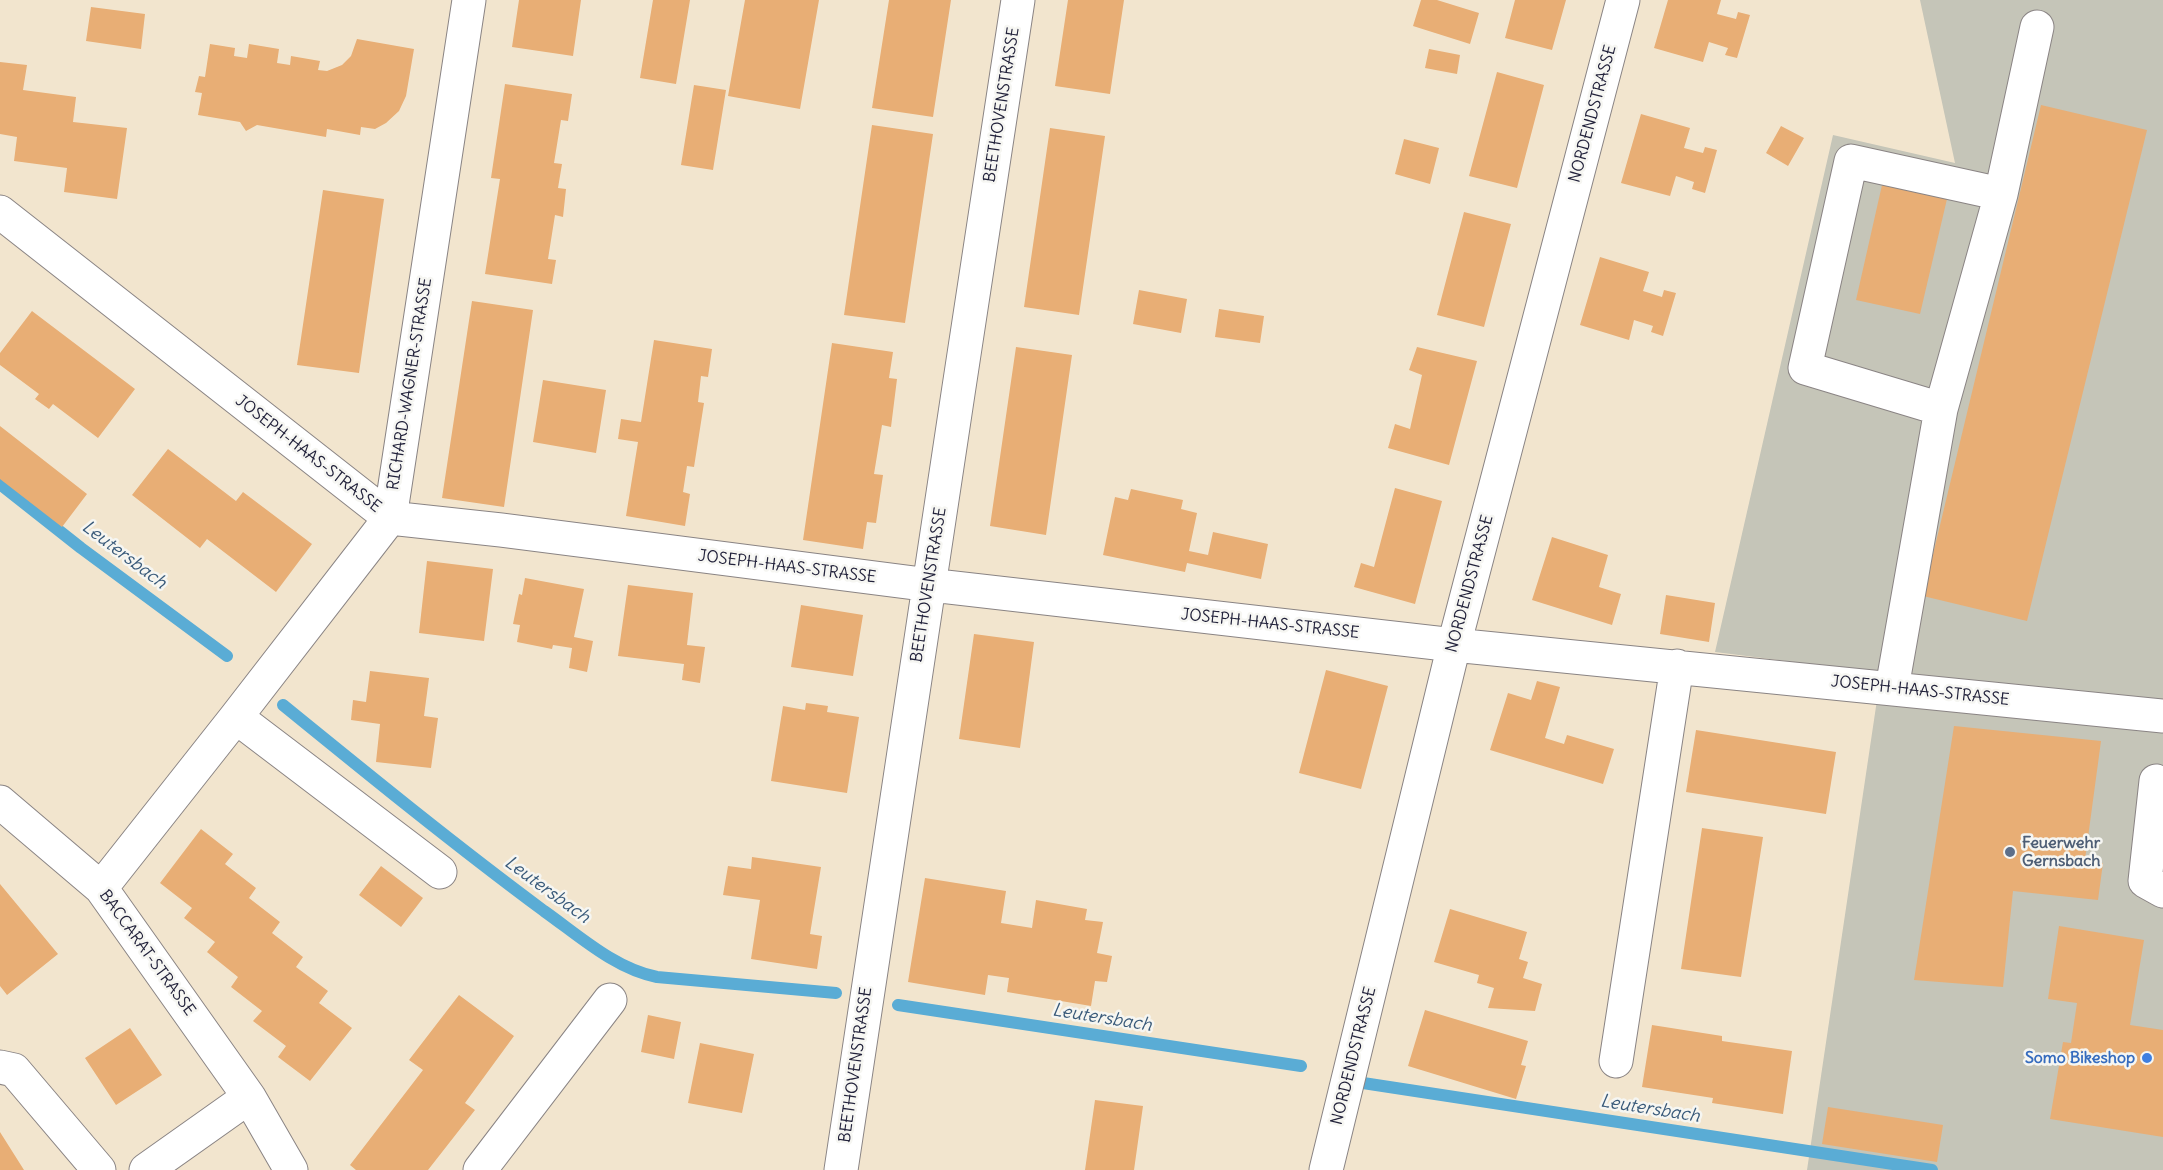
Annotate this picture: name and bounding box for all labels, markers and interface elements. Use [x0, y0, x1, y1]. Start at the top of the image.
street label: BEETHOVENSTRASSE [980, 26, 1024, 184]
street label: NORDENDSTRASSE [1565, 43, 1621, 185]
street label: RICHARD-WAGNER-STRASSE [384, 276, 436, 492]
street label: JOSEPH-HAAS-STRASSE [231, 391, 385, 517]
street label: BEETHOVENSTRASSE [907, 506, 951, 664]
street label: NORDENDSTRASSE [1442, 513, 1498, 655]
water label: Leutersbach [77, 516, 171, 594]
street label: JOSEPH-HAAS-STRASSE [697, 547, 877, 587]
street label: JOSEPH-HAAS-STRASSE [1180, 605, 1360, 643]
street label: JOSEPH-HAAS-STRASSE [1830, 672, 2010, 710]
place label: Feuerwehr Gernsbach [2022, 833, 2101, 871]
marker: Feuerwehr Gernsbach [2003, 845, 2017, 859]
water label: Leutersbach [500, 852, 594, 928]
street label: BACCARAT-STRASSE [95, 887, 199, 1019]
street label: NORDENDSTRASSE [1328, 985, 1380, 1127]
street label: BEETHOVENSTRASSE [836, 986, 876, 1144]
water label: Leutersbach [1051, 999, 1153, 1037]
place label: Somo Bikeshop [2025, 1048, 2135, 1068]
marker: Somo Bikeshop [2140, 1051, 2154, 1065]
water label: Leutersbach [1599, 1090, 1701, 1128]

